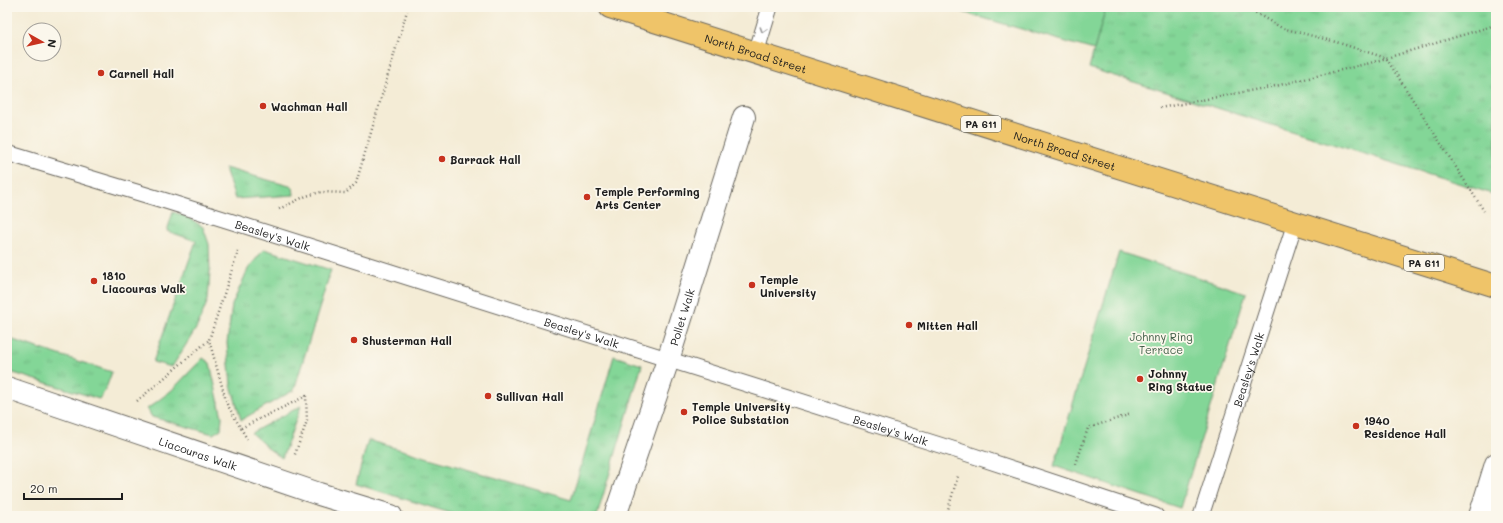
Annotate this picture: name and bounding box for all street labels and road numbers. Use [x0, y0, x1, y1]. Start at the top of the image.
street label: North Broad Street [703, 30, 809, 76]
road number: PA 611 [961, 116, 1001, 132]
street label: North Broad Street [1012, 127, 1118, 173]
street label: Beasley's Walk [233, 216, 312, 254]
road number: PA 611 [1404, 255, 1444, 271]
street label: Pollet Walk [666, 286, 698, 347]
street label: Beasley's Walk [542, 313, 621, 351]
street label: Beasley's Walk [1229, 330, 1267, 409]
street label: Beasley's Walk [851, 411, 930, 448]
street label: Liacouras Walk [157, 433, 239, 473]

